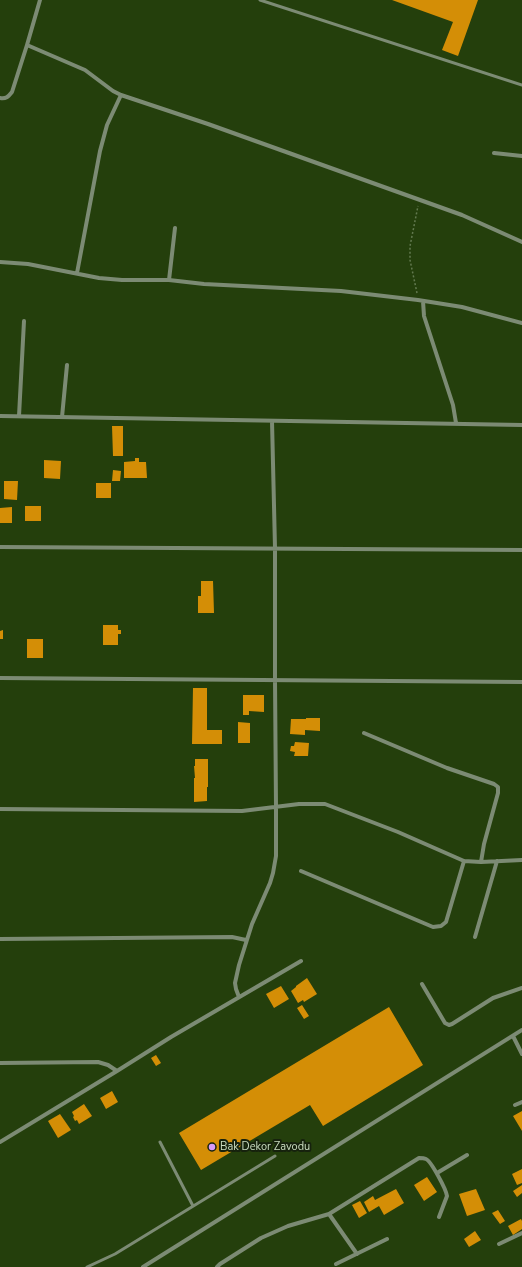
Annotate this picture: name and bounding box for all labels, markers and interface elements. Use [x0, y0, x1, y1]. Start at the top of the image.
place label: Bak Dekor Zavodu [220, 1140, 310, 1154]
marker: Bak Dekor Zavodu [207, 1142, 217, 1152]

